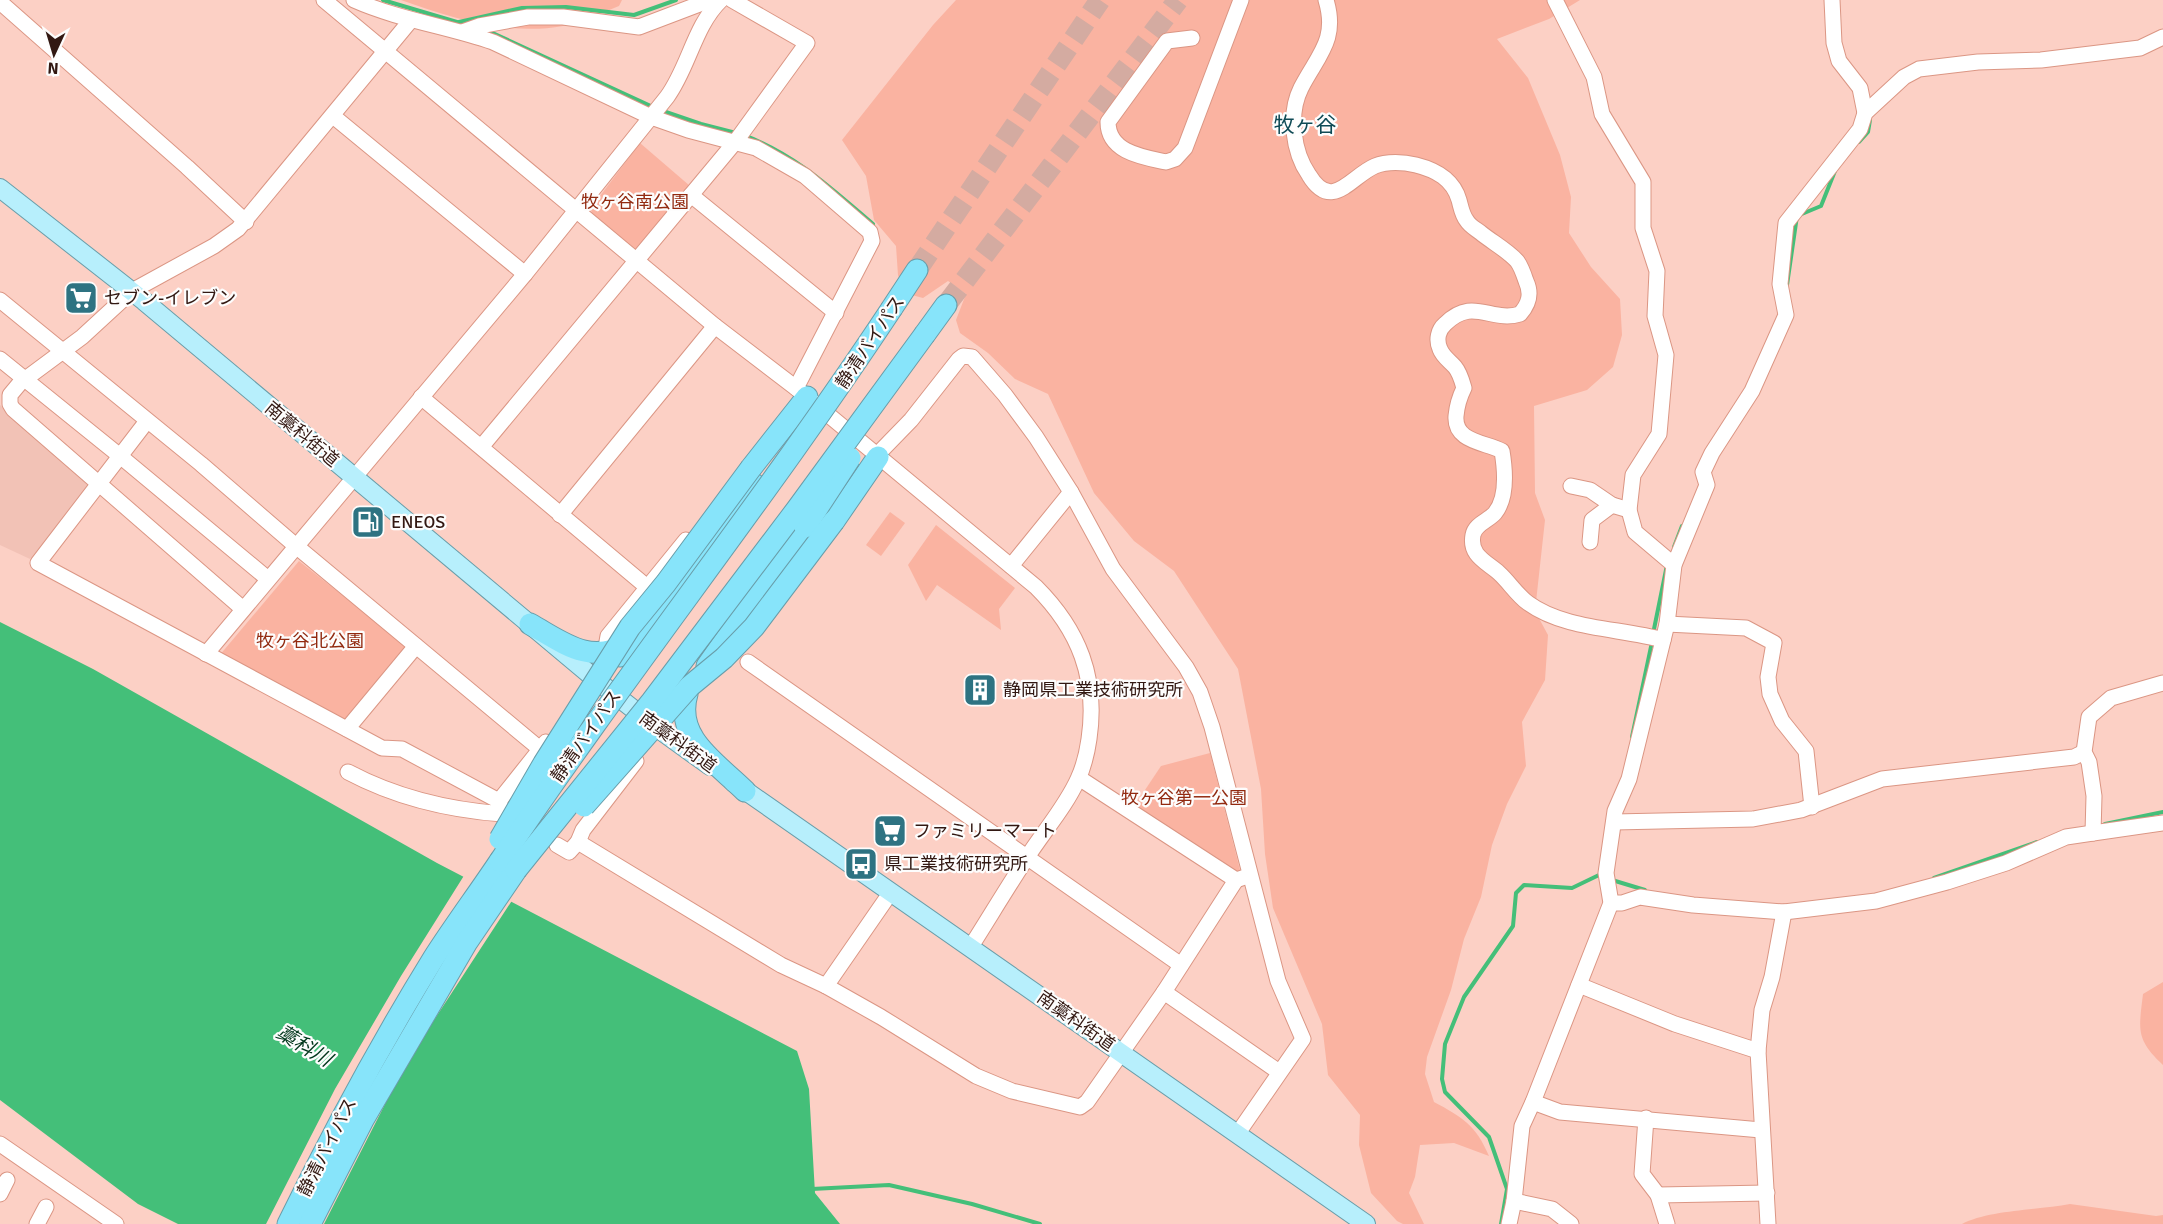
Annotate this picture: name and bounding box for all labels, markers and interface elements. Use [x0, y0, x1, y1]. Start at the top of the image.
north arrow [24, 24, 84, 84]
text: N [47, 58, 59, 78]
district label: 牧ヶ谷 [1274, 112, 1337, 138]
park label: 牧ヶ谷南公園 [581, 191, 689, 213]
supermarket icon: セブン-イレブン [63, 280, 99, 316]
place label: セブン-イレブン [104, 287, 236, 309]
street label: 静清バイパス [831, 291, 909, 393]
street label: 南藁科街道 [260, 397, 344, 471]
fuel station icon: ENEOS [350, 504, 386, 540]
place label: ENEOS [391, 511, 445, 533]
park label: 牧ヶ谷北公園 [256, 630, 364, 652]
building icon: 静岡県工業技術研究所 [962, 672, 998, 708]
place label: 静岡県工業技術研究所 [1003, 679, 1183, 701]
street label: 静清バイパス [546, 686, 626, 786]
street label: 南藁科街道 [635, 707, 721, 777]
park label: 牧ヶ谷第一公園 [1121, 787, 1247, 809]
supermarket icon: ファミリーマート [872, 813, 908, 849]
place label: ファミリーマート [913, 820, 1057, 842]
bus stop icon: 県工業技術研究所 [843, 846, 879, 882]
place label: 県工業技術研究所 [884, 853, 1028, 875]
street label: 南藁科街道 [1033, 986, 1119, 1056]
water label: 藁科川 [272, 1020, 338, 1073]
street label: 静清バイパス [293, 1094, 361, 1200]

